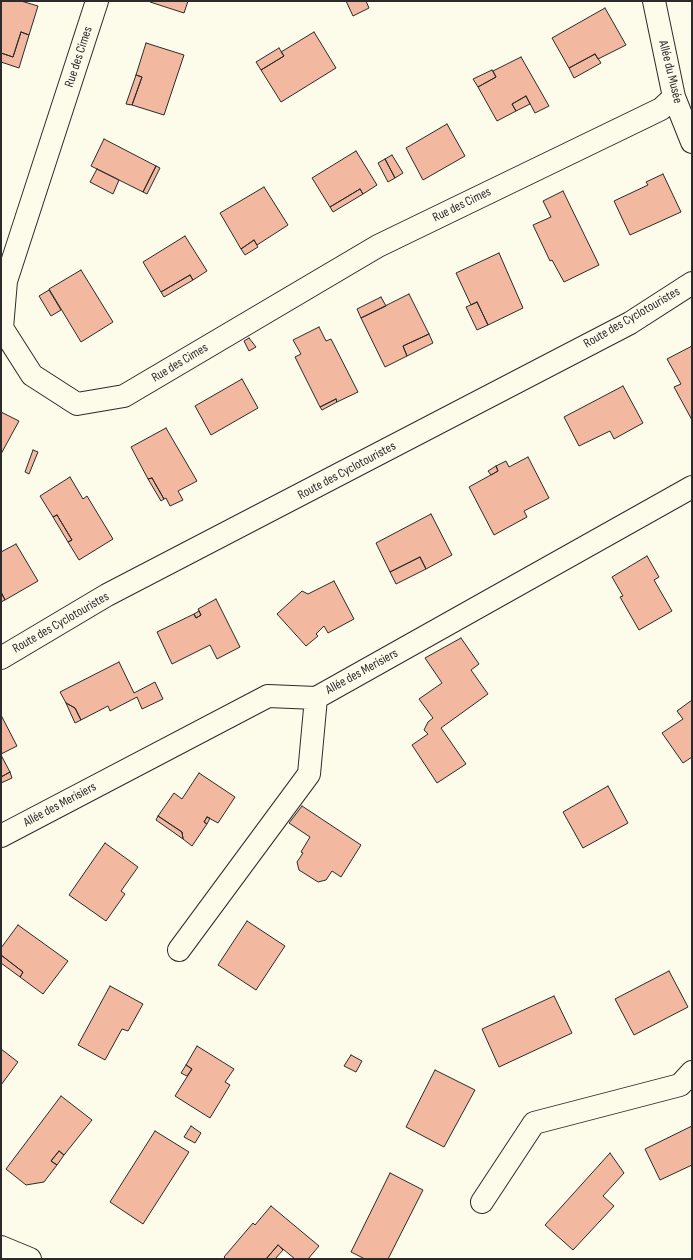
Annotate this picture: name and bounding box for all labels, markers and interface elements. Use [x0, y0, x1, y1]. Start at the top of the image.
street label: Rue des Cimes [62, 25, 96, 89]
street label: Allée du Musée [655, 39, 685, 105]
street label: Rue des Cimes [430, 184, 494, 226]
street label: Route des Cyclotouristes [581, 284, 683, 352]
street label: Rue des Cimes [149, 340, 211, 386]
street label: Route des Cyclotouristes [295, 439, 399, 503]
street label: Route des Cyclotouristes [10, 589, 112, 657]
street label: Allée des Merisiers [323, 646, 401, 698]
street label: Allée des Merisiers [21, 779, 99, 831]

